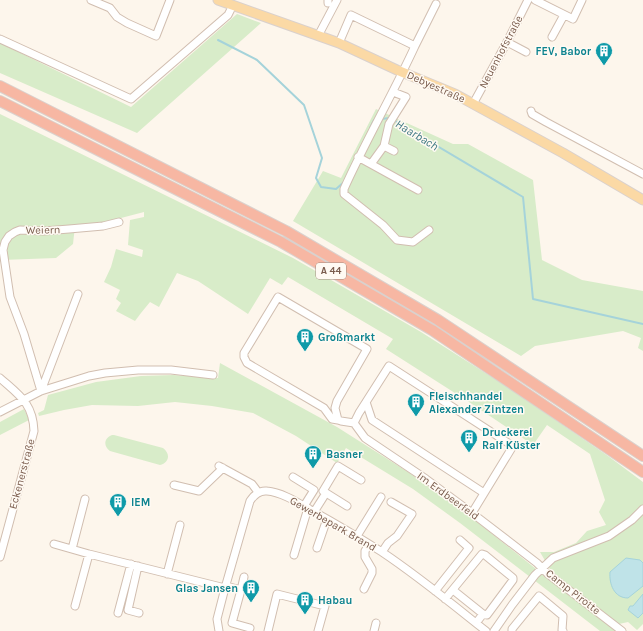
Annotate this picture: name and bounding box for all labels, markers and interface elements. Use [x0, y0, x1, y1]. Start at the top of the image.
street label: Neuenhofstraße [476, 13, 526, 91]
building icon: FEV, Babor [594, 41, 614, 66]
place label: FEV, Babor [535, 45, 592, 58]
street label: Debyestraße [405, 68, 468, 106]
water label: Haarbach [393, 117, 441, 153]
street label: Weiern [26, 223, 60, 237]
road number: A 44 [316, 263, 346, 279]
building icon: Großmarkt [295, 327, 315, 352]
place label: Großmarkt [318, 331, 376, 344]
place label: Fleischhandel Alexander Zintzen [429, 390, 524, 416]
building icon: Fleischhandel Alexander Zintzen [406, 392, 426, 417]
place label: Druckerei Ralf Küster [482, 426, 541, 452]
building icon: Druckerei Ralf Küster [459, 428, 479, 453]
street label: Eckenerstraße [6, 437, 38, 511]
building icon: Basner [303, 444, 323, 469]
place label: Basner [326, 448, 363, 461]
street label: Im Erdbeerfeld [414, 469, 482, 523]
building icon: IEM [108, 492, 128, 517]
street label: Gewerbepark Brand [287, 494, 379, 554]
place label: IEM [131, 496, 150, 509]
street label: Camp Pirotte [543, 567, 603, 617]
building icon: Glas Jansen [241, 578, 261, 603]
place label: Glas Jansen [176, 582, 238, 595]
building icon: Habau [295, 590, 315, 615]
place label: Habau [318, 594, 352, 607]

